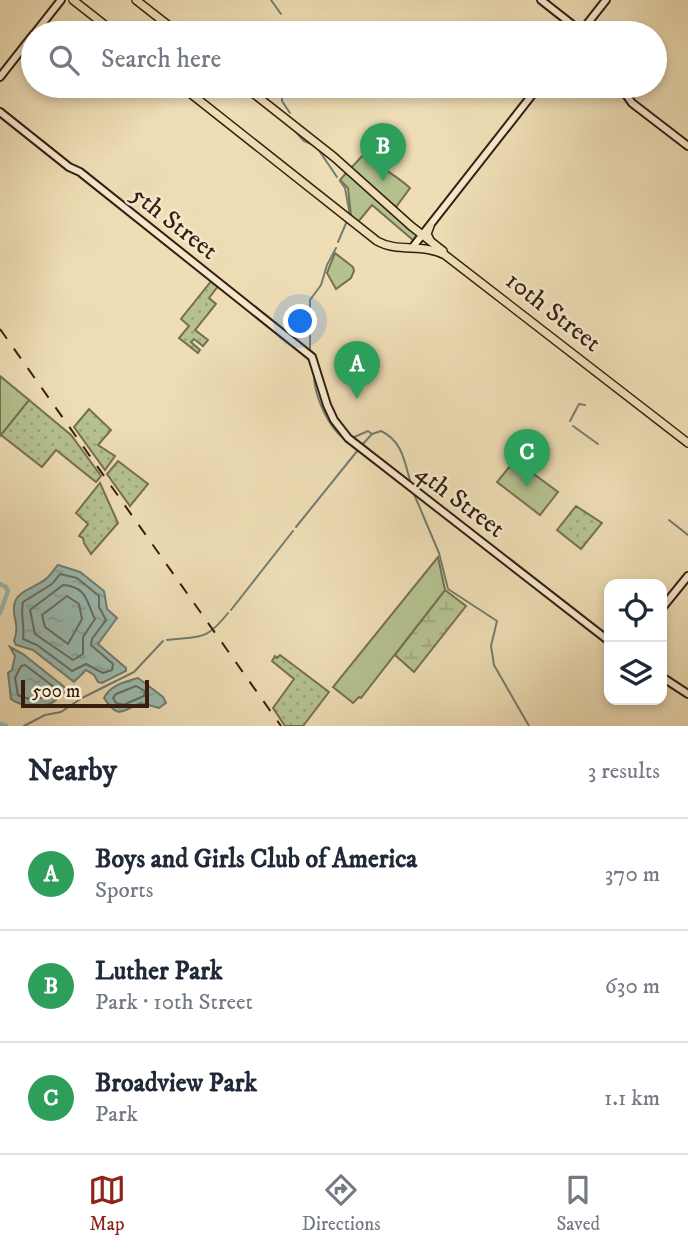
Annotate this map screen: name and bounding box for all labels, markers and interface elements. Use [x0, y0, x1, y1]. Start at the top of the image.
search box [21, 21, 667, 98]
icon: search [45, 41, 83, 79]
text: Search here [101, 43, 221, 76]
pin: B [360, 123, 406, 181]
street label: 5th Street [124, 179, 224, 267]
street label: 10th Street [499, 264, 607, 360]
your location [283, 304, 317, 338]
pin: A [334, 341, 380, 399]
pin: C [504, 429, 550, 487]
street label: 4th Street [409, 457, 511, 545]
map controls [604, 579, 667, 705]
button: locate [604, 579, 667, 642]
button: layers [604, 642, 667, 705]
scale bar [21, 677, 149, 709]
text: 500 m [32, 680, 80, 703]
text: Nearby [28, 753, 117, 790]
text: 3 results [588, 757, 660, 786]
text: Boys and Girls Club of America [95, 843, 417, 876]
text: A [44, 860, 58, 889]
text: 370 m [605, 860, 660, 889]
text: Sports [95, 876, 153, 905]
text: Luther Park [95, 955, 223, 988]
text: B [44, 972, 58, 1001]
text: 630 m [605, 972, 660, 1001]
text: Park · 10th Street [95, 988, 253, 1017]
text: Broadview Park [95, 1067, 257, 1100]
text: C [43, 1084, 59, 1113]
text: 1.1 km [604, 1084, 660, 1113]
text: Park [95, 1100, 138, 1129]
tab: Map [88, 1171, 126, 1236]
tab: Directions [302, 1171, 381, 1236]
tab: Saved [556, 1171, 600, 1236]

